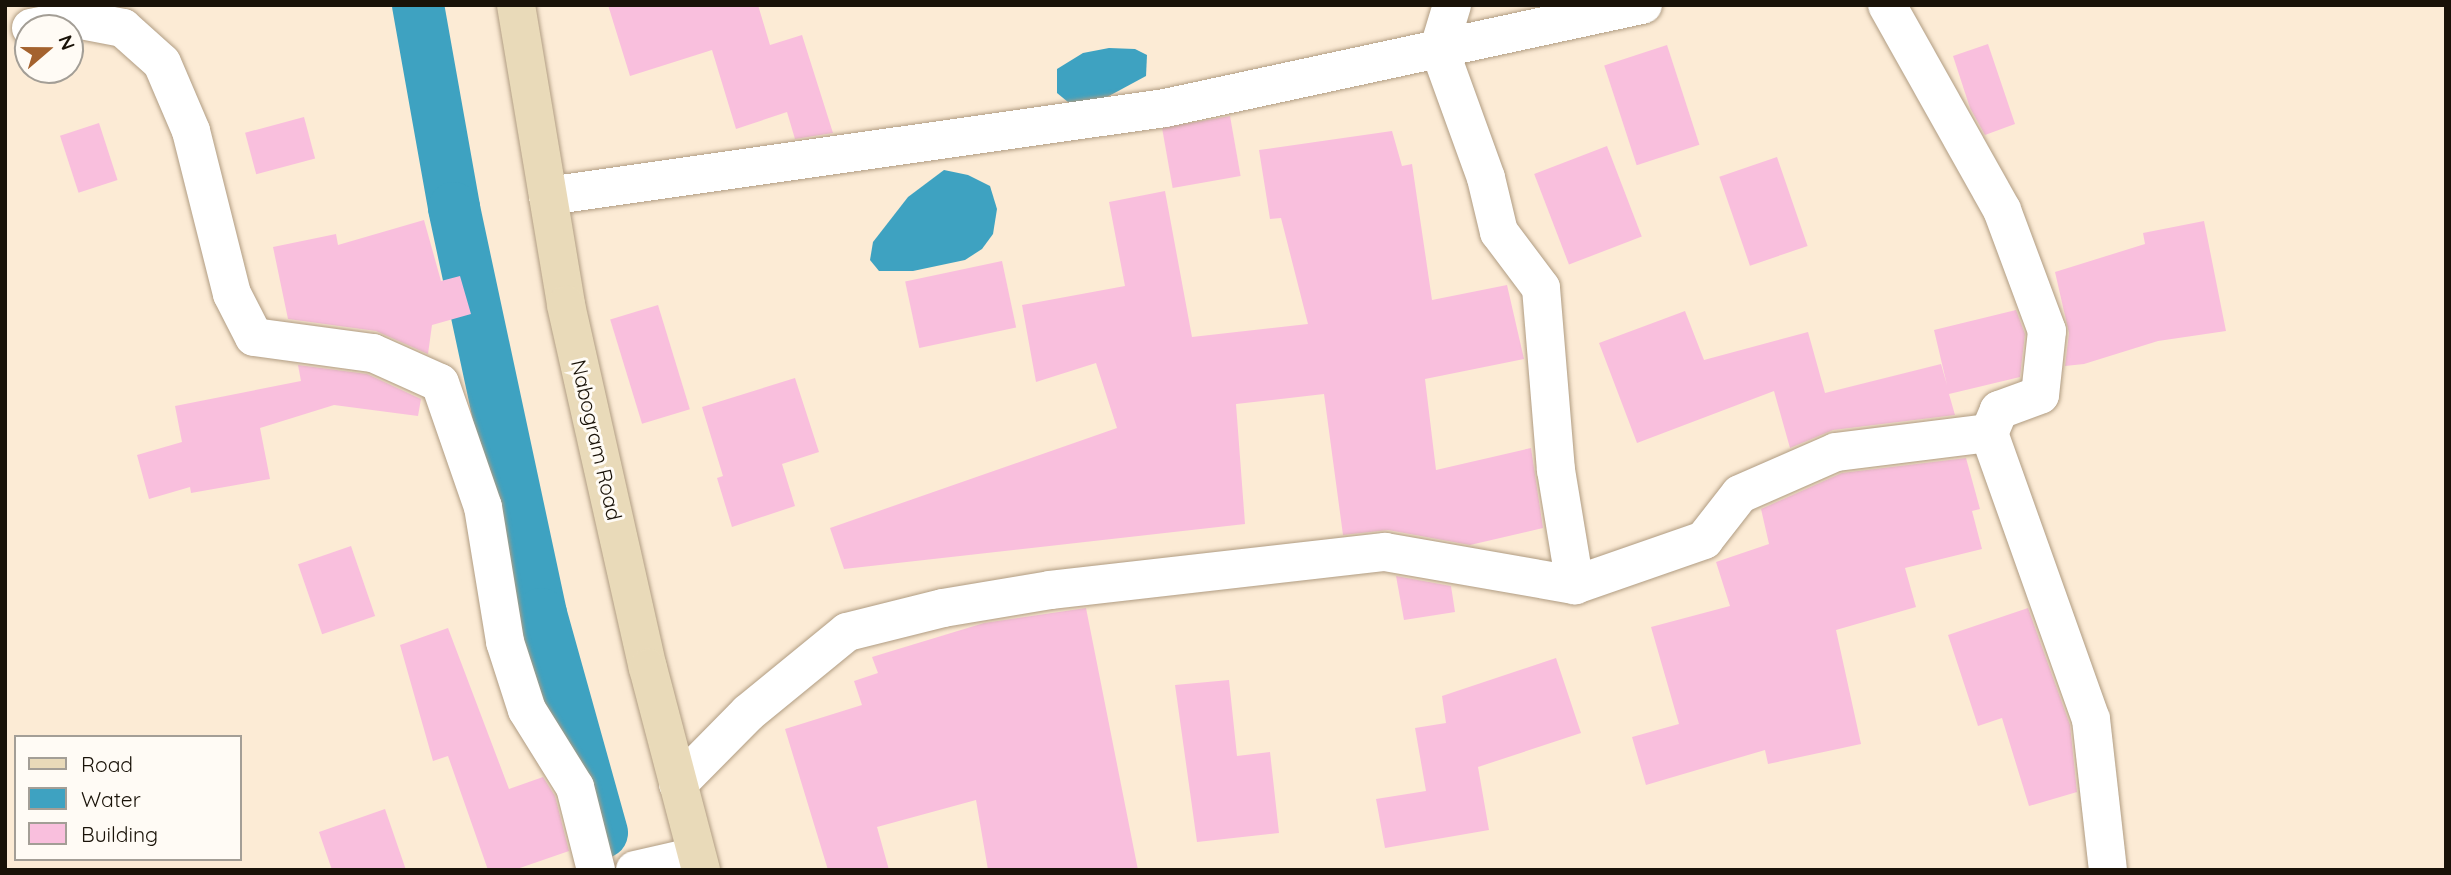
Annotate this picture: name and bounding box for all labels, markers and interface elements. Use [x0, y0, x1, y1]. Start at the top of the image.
north arrow [14, 14, 84, 84]
text: N [53, 32, 81, 53]
street label: Nabogram Road [566, 357, 628, 523]
legend [14, 735, 242, 861]
text: Road [81, 751, 133, 777]
text: Water [81, 786, 141, 812]
text: Building [81, 821, 158, 847]

